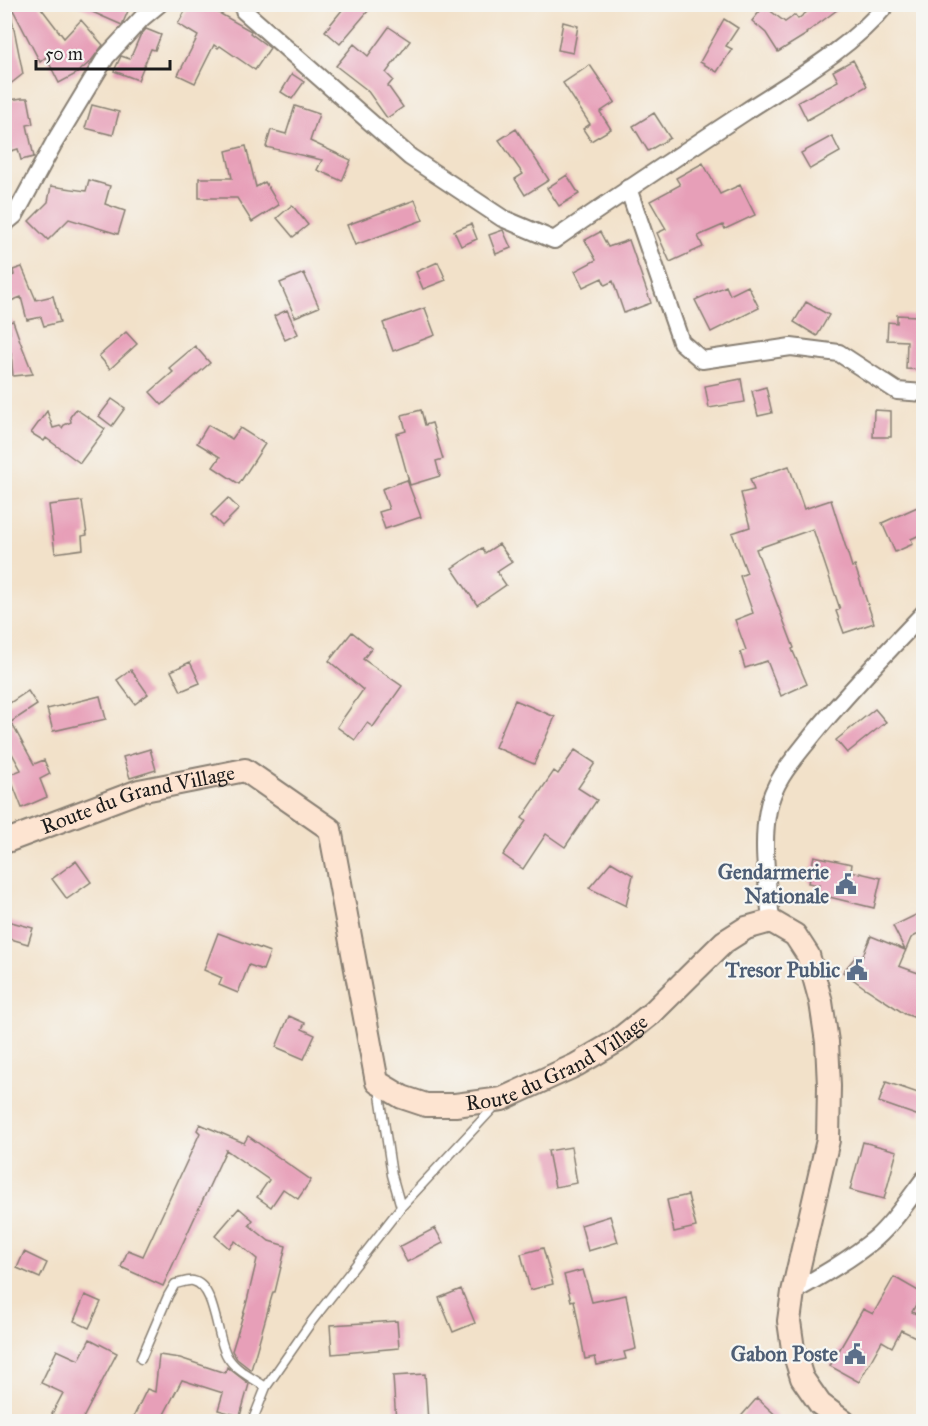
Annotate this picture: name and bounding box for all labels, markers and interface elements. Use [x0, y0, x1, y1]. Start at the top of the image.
scale bar [36, 33, 170, 71]
text: 50 m [45, 43, 83, 65]
street label: Route du Grand Village [37, 759, 237, 840]
place label: Gendarmerie Nationale [718, 859, 829, 909]
public building icon: Gendarmerie Nationale [834, 872, 858, 896]
place label: Tresor Public [724, 957, 840, 983]
public building icon: Tresor Public [845, 958, 869, 982]
street label: Route du Grand Village [464, 1008, 653, 1117]
place label: Gabon Poste [731, 1341, 838, 1367]
public building icon: Gabon Poste [843, 1342, 867, 1366]

